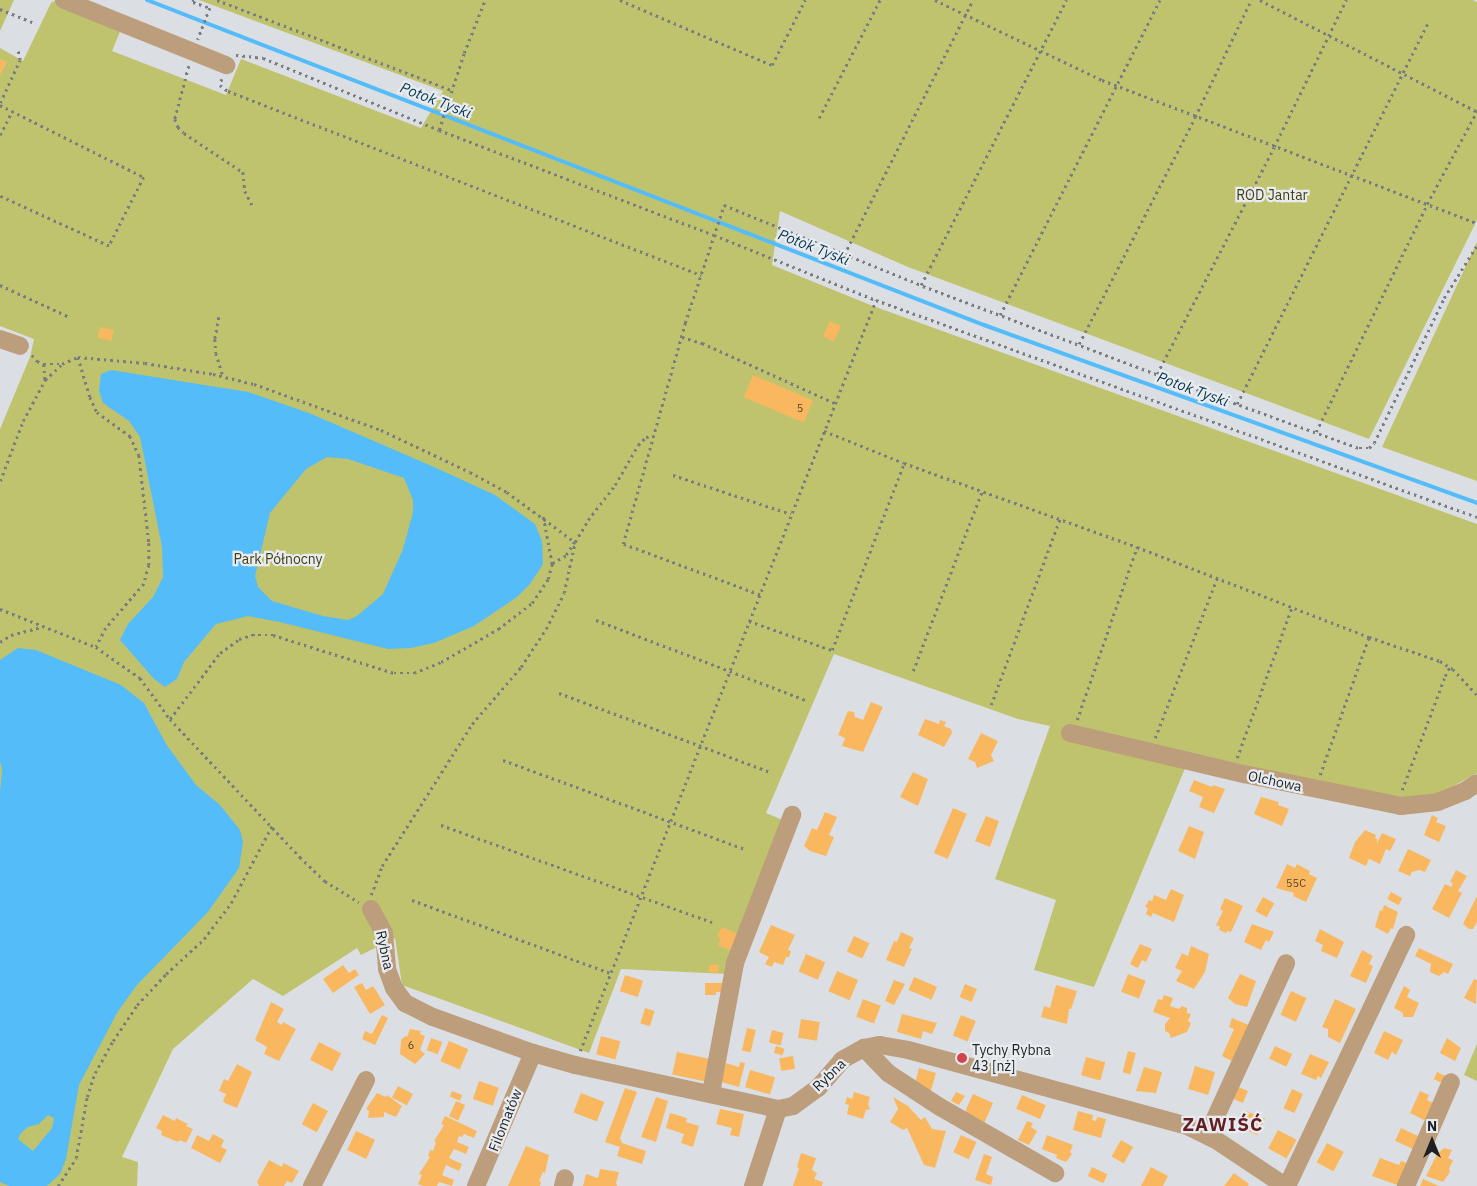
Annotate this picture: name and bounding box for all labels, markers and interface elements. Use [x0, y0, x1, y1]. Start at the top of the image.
water label: Potok Tyski [398, 78, 474, 122]
park label: ROD Jantar [1236, 187, 1308, 203]
water label: Potok Tyski [776, 225, 852, 269]
water label: Potok Tyski [1155, 368, 1231, 410]
house number: 5 [797, 401, 803, 415]
park label: Park Północny [233, 551, 323, 567]
street label: Olchowa [1247, 767, 1303, 795]
house number: 55C [1286, 876, 1306, 890]
street label: Rybna [373, 929, 397, 971]
house number: 6 [408, 1038, 414, 1052]
place label: Tychy Rybna 43 [nż] [972, 1042, 1051, 1074]
marker: Tychy Rybna 43 [nż] [956, 1052, 968, 1064]
street label: Rybna [809, 1055, 849, 1095]
street label: Filomatów [485, 1086, 525, 1154]
district label: ZAWIŚĆ [1182, 1114, 1264, 1136]
north arrow [1407, 1116, 1457, 1166]
text: N [1427, 1117, 1437, 1135]

